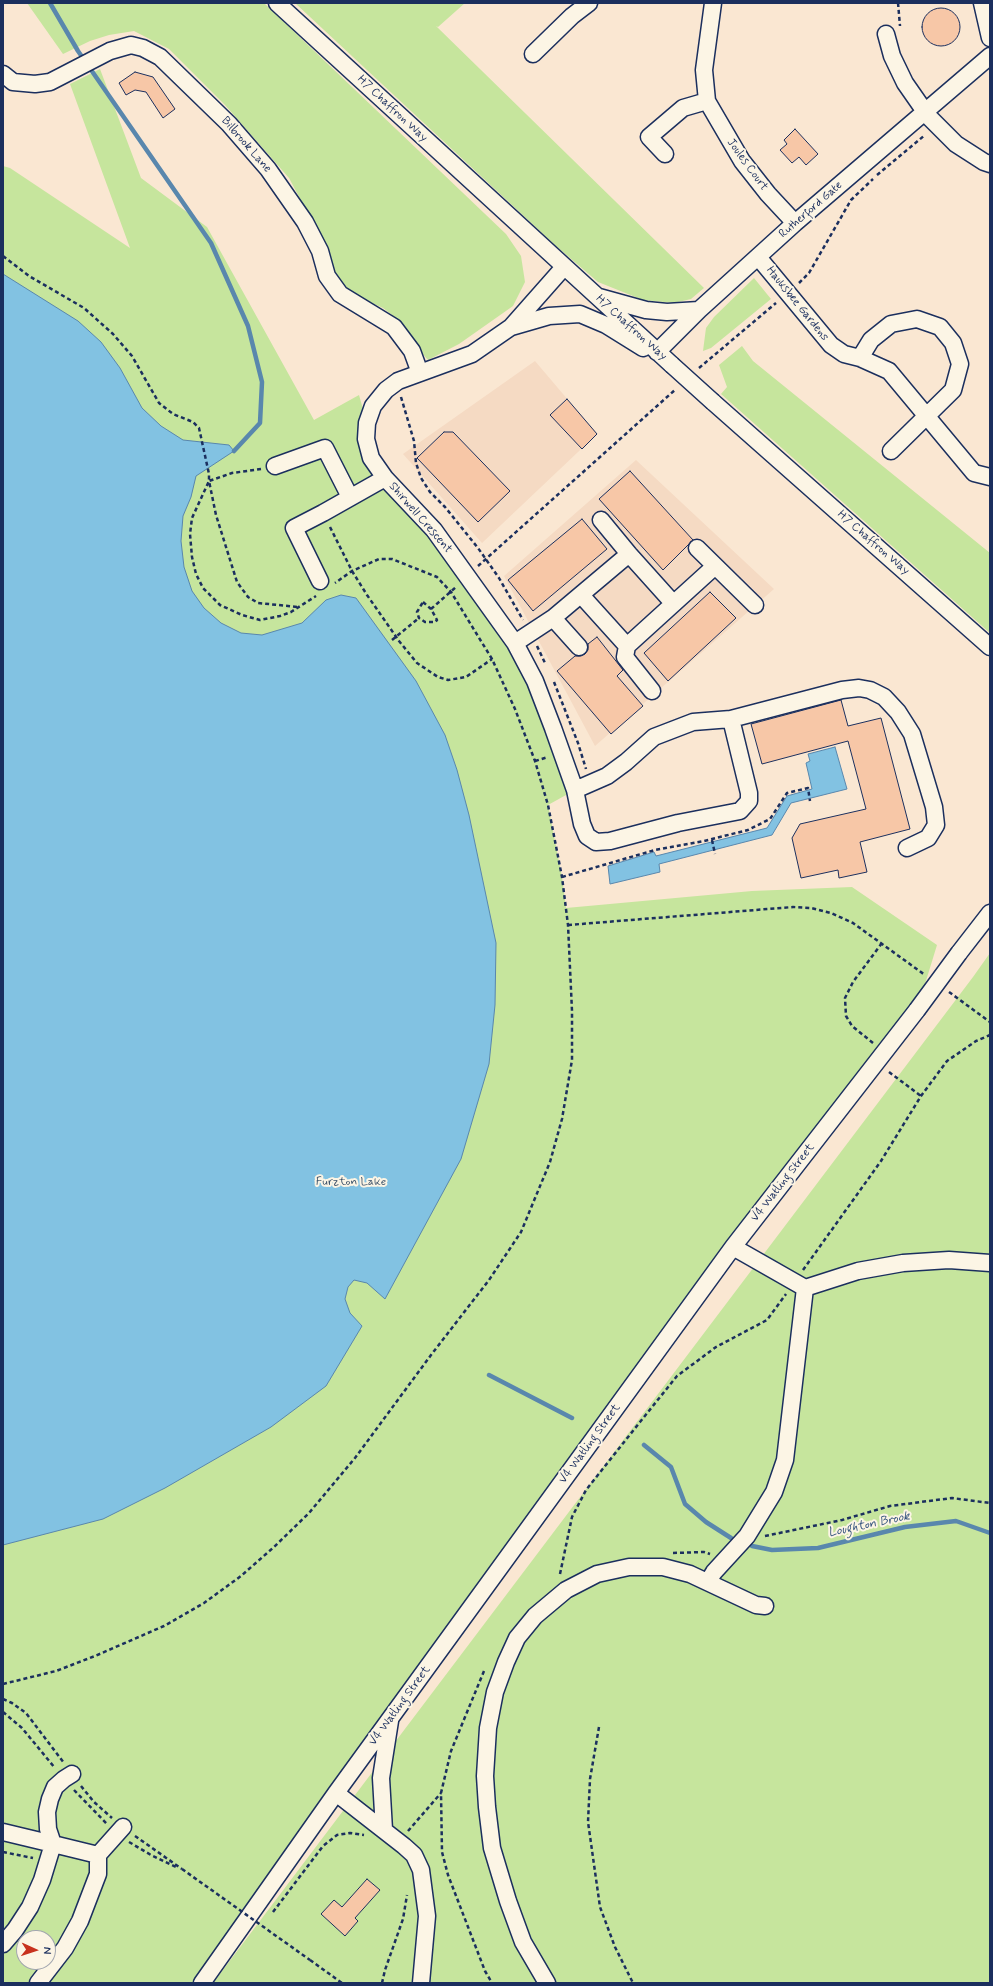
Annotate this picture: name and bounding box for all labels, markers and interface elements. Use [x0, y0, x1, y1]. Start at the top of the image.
street label: H7 Chaffron Way [354, 73, 430, 145]
street label: Bilbrook Lane [218, 114, 274, 176]
street label: Joules Court [723, 136, 771, 194]
street label: Rutherford Gate [776, 178, 846, 242]
street label: Hauksbee Gardens [763, 264, 831, 344]
street label: H7 Chaffron Way [592, 292, 670, 364]
street label: Shirwell Crescent [385, 480, 455, 556]
street label: H7 Chaffron Way [834, 508, 912, 578]
street label: V4 Watling Street [748, 1141, 818, 1225]
park label: Furzton Lake [316, 1175, 386, 1189]
street label: V4 Watling Street [556, 1401, 624, 1487]
water label: Loughton Brook [827, 1509, 911, 1541]
street label: V4 Watling Street [366, 1663, 434, 1749]
north arrow [16, 1930, 56, 1970]
text: N [40, 1947, 54, 1955]

